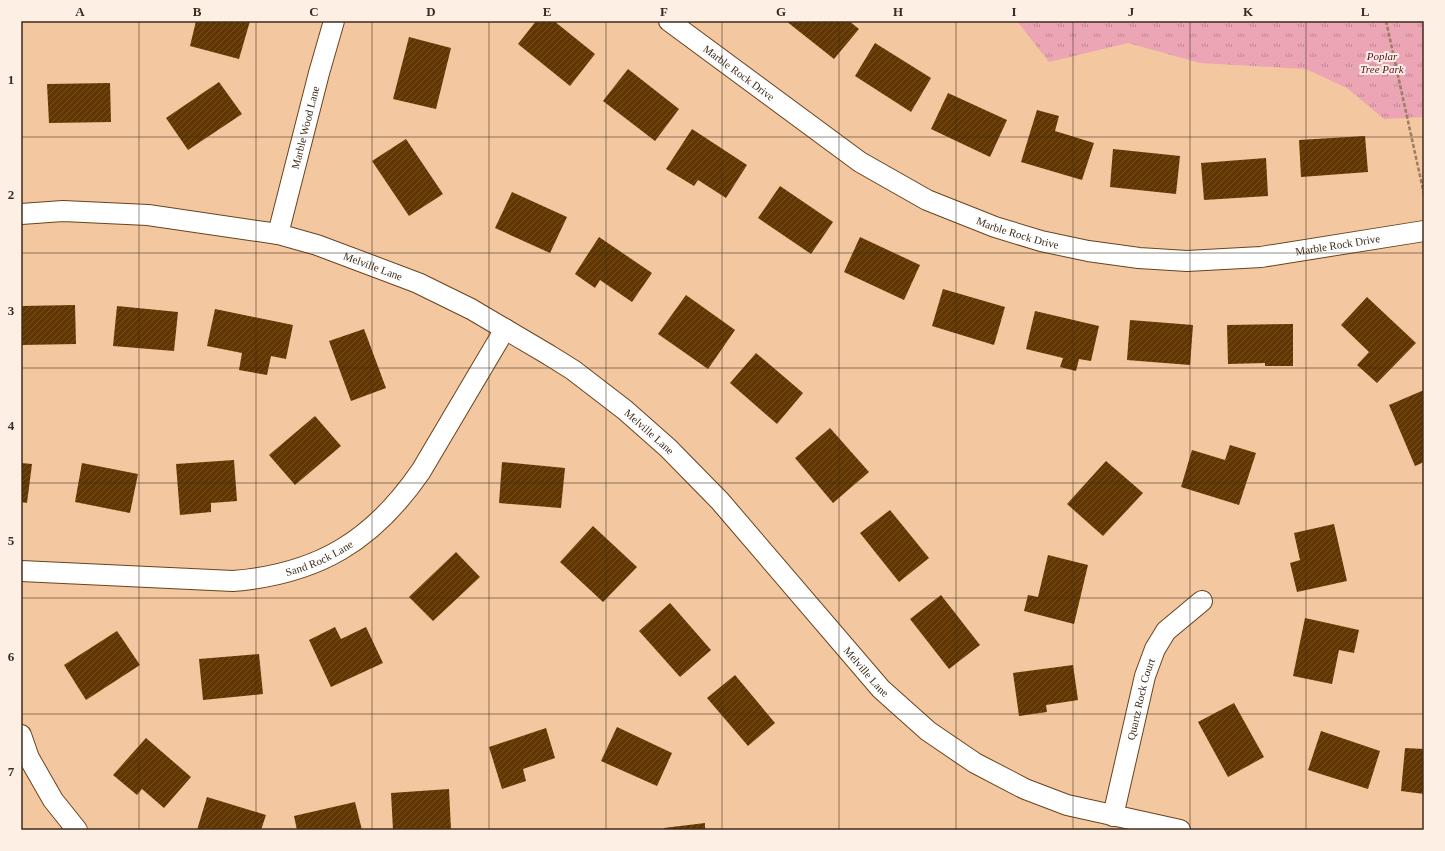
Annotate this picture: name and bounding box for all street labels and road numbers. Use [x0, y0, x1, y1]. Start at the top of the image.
street label: Marble Rock Drive [701, 42, 777, 103]
street label: Marble Wood Lane [289, 85, 321, 170]
street label: Marble Rock Drive [975, 214, 1060, 251]
street label: Marble Rock Drive [1294, 232, 1381, 257]
street label: Melville Lane [342, 250, 404, 283]
street label: Melville Lane [622, 406, 677, 457]
street label: Sand Rock Lane [284, 538, 355, 578]
street label: Melville Lane [842, 644, 891, 699]
street label: Quartz Rock Court [1125, 657, 1157, 741]

